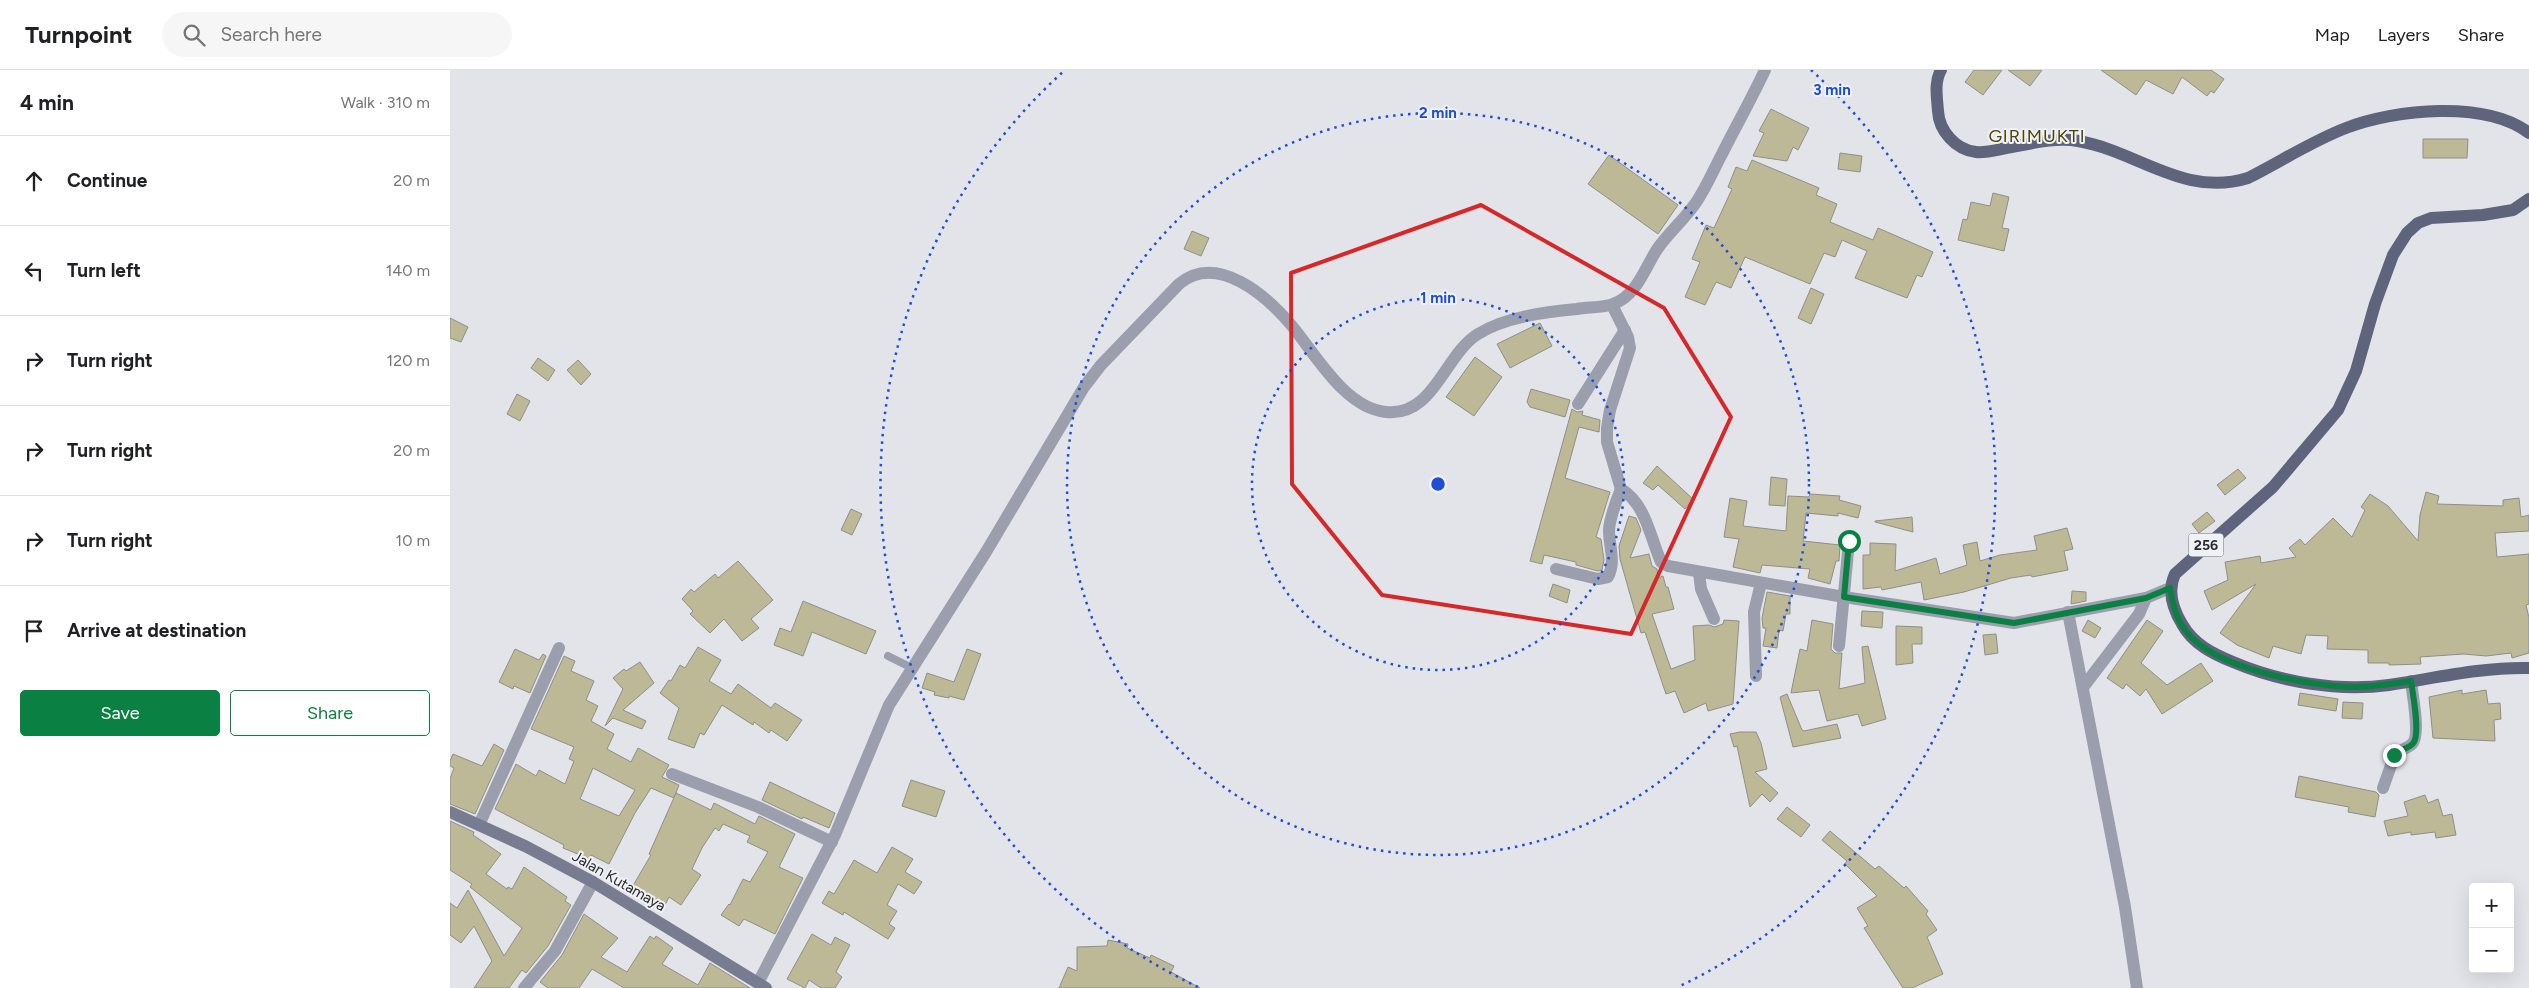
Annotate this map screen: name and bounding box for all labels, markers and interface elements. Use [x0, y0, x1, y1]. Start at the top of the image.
search box [162, 12, 512, 57]
text: Turnpoint [25, 20, 132, 49]
icon: search [180, 21, 208, 49]
text: Search here [220, 23, 322, 46]
text: Map [2315, 24, 2350, 46]
text: Layers [2378, 24, 2430, 46]
text: Share [2458, 24, 2504, 46]
text: 3 min [1813, 81, 1851, 99]
text: 4 min [20, 90, 74, 115]
text: Walk · 310 m [341, 93, 430, 112]
text: 2 min [1419, 104, 1457, 122]
district label: GIRIMUKTI [1988, 125, 2086, 147]
icon: ahead [20, 167, 48, 195]
text: Continue [67, 169, 147, 192]
text: 20 m [393, 171, 430, 190]
icon: left [20, 257, 48, 285]
text: Turn left [67, 259, 141, 282]
text: 140 m [386, 261, 430, 280]
text: 1 min [1420, 289, 1456, 307]
icon: right [20, 347, 48, 375]
text: Turn right [67, 349, 153, 372]
text: 120 m [387, 351, 430, 370]
icon: right [20, 437, 48, 465]
text: Turn right [67, 439, 153, 462]
text: 20 m [393, 441, 430, 460]
centre of rings [1429, 475, 1447, 493]
icon: right [20, 527, 48, 555]
text: Turn right [67, 529, 153, 552]
route start [1838, 530, 1861, 553]
text: 10 m [396, 531, 430, 550]
road number: 256 [2188, 534, 2224, 556]
icon: arrive [20, 617, 48, 645]
text: Arrive at destination [67, 619, 246, 642]
button: Save [20, 690, 220, 736]
button: Share [230, 690, 430, 736]
route end [2383, 744, 2406, 767]
street label: Jalan Kutamaya [569, 847, 669, 915]
map controls [2469, 883, 2514, 973]
button: + [2469, 883, 2514, 928]
button: − [2469, 928, 2514, 973]

